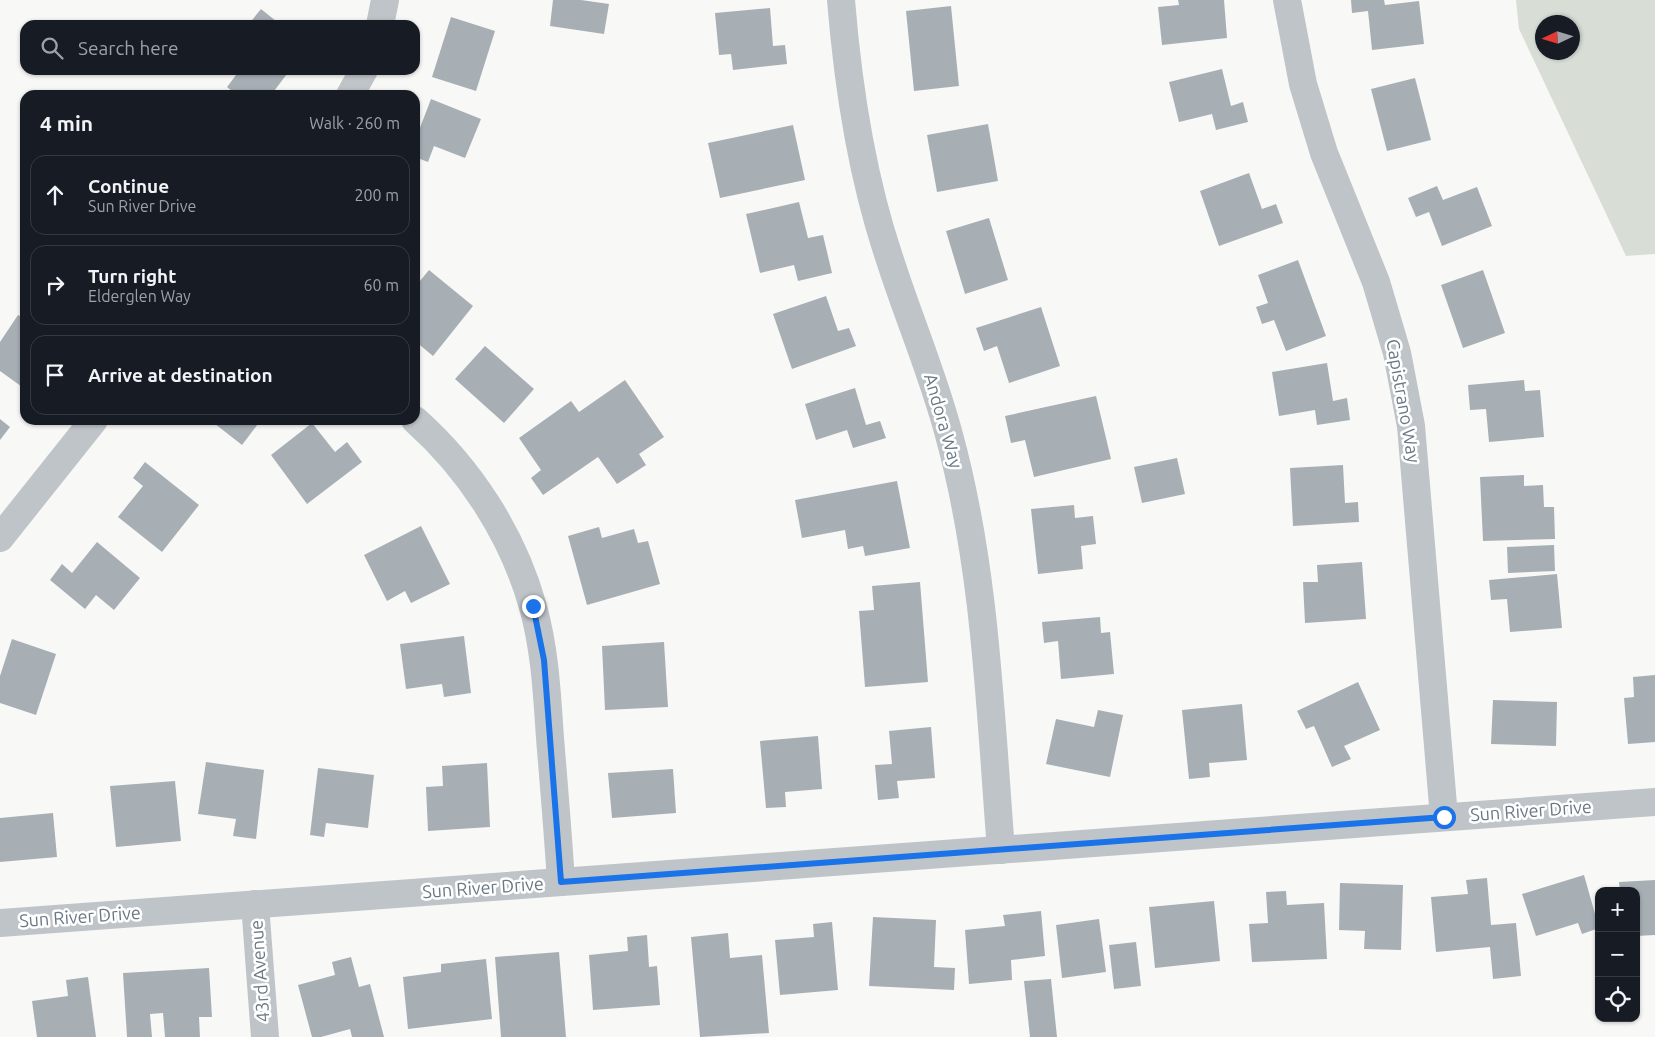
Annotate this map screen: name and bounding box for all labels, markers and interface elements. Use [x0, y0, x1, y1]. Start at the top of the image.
north arrow [1535, 15, 1580, 60]
search box [20, 20, 420, 75]
icon: search [38, 34, 66, 62]
text: Search here [78, 37, 178, 59]
text: 4 min [40, 111, 93, 135]
text: Walk · 260 m [309, 114, 400, 132]
text: Continue [88, 175, 169, 197]
icon: ahead [41, 181, 69, 209]
text: 200 m [354, 186, 399, 204]
text: Sun River Drive [88, 197, 196, 215]
text: Turn right [88, 265, 176, 287]
icon: right [41, 271, 69, 299]
text: 60 m [363, 276, 399, 294]
text: Elderglen Way [88, 287, 191, 305]
street label: Capistrano Way [1383, 337, 1425, 465]
icon: arrive [41, 361, 69, 389]
text: Arrive at destination [88, 364, 273, 386]
street label: Andora Way [921, 371, 967, 471]
route end [522, 595, 545, 618]
street label: Sun River Drive [1469, 796, 1592, 824]
route start [1433, 806, 1456, 829]
street label: Sun River Drive [421, 873, 544, 901]
map controls [1595, 887, 1640, 1022]
button: + [1595, 887, 1640, 932]
street label: Sun River Drive [18, 902, 141, 930]
street label: 43rd Avenue [245, 919, 273, 1023]
button: − [1595, 932, 1640, 977]
button: locate [1595, 977, 1640, 1022]

